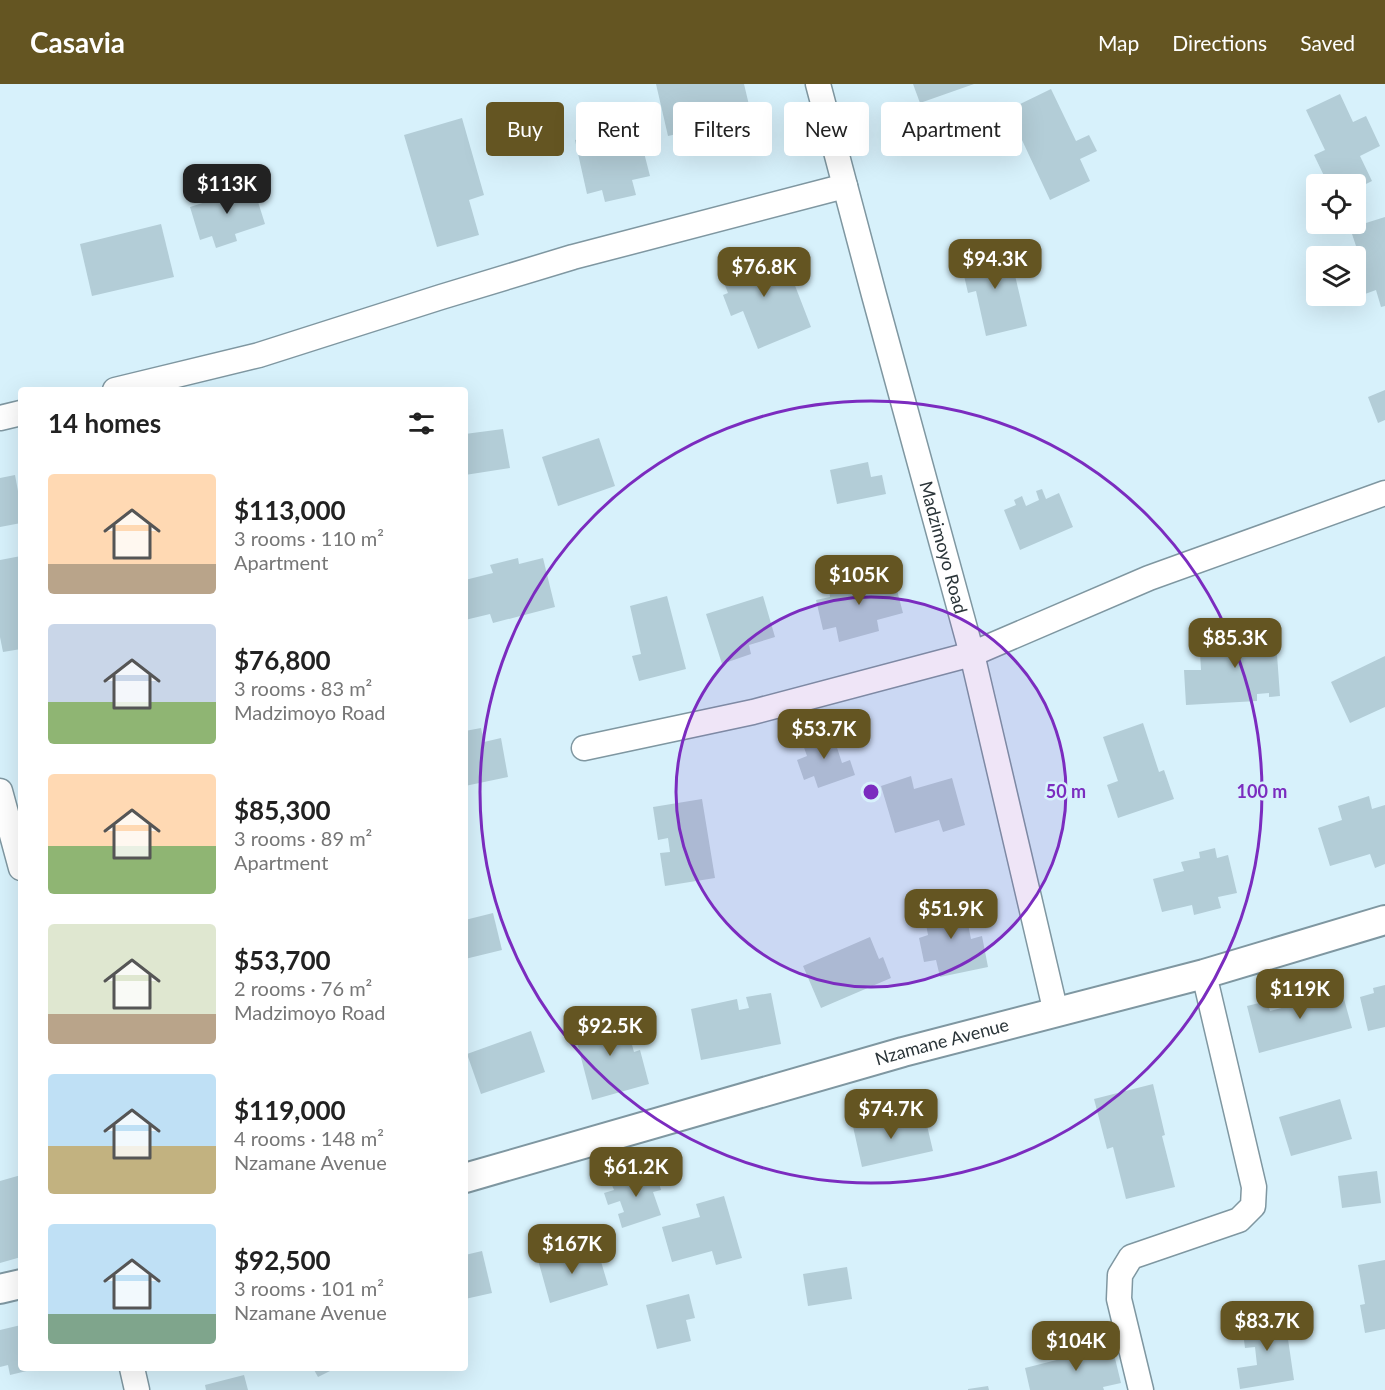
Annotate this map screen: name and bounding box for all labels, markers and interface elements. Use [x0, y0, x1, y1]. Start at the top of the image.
text: Casavia [30, 25, 125, 59]
text: Map [1098, 30, 1139, 55]
text: Directions [1172, 30, 1267, 55]
text: Saved [1300, 30, 1355, 55]
chip: Buy [486, 102, 564, 156]
chip: Rent [576, 102, 661, 156]
chip: Filters [673, 102, 772, 156]
chip: New [784, 102, 869, 156]
chip: Apartment [881, 102, 1022, 156]
pin: $113K [185, 164, 269, 215]
text: $113K [197, 171, 257, 195]
map controls [1306, 174, 1366, 306]
button: locate [1306, 174, 1366, 234]
pin: $94.3K [946, 239, 1044, 290]
text: $94.3K [963, 246, 1027, 270]
button: layers [1306, 246, 1366, 306]
pin: $76.8K [715, 247, 813, 298]
text: $76.8K [732, 254, 796, 278]
text: 14 homes [48, 407, 161, 439]
icon: filters [405, 407, 438, 440]
street label: Madzimoyo Road [915, 478, 972, 616]
text: $113,000 [234, 494, 346, 526]
icon: home [96, 498, 168, 570]
text: 3 rooms · 110 m² [234, 526, 384, 550]
text: Apartment [234, 550, 328, 574]
pin: $105K [817, 555, 901, 606]
text: $105K [829, 562, 889, 586]
pin: $85.3K [1186, 618, 1284, 669]
text: $85.3K [1203, 625, 1267, 649]
text: $76,800 [234, 644, 331, 676]
icon: home [96, 648, 168, 720]
text: 3 rooms · 83 m² [234, 676, 372, 700]
text: Madzimoyo Road [234, 700, 386, 724]
pin: $53.7K [775, 709, 873, 760]
text: $53.7K [792, 716, 856, 740]
text: 50 m [1046, 780, 1086, 802]
text: 100 m [1237, 780, 1287, 802]
centre of rings [861, 782, 881, 802]
text: $85,300 [234, 794, 331, 826]
icon: home [96, 798, 168, 870]
text: 3 rooms · 89 m² [234, 826, 372, 850]
text: Apartment [234, 850, 328, 874]
pin: $51.9K [902, 889, 1000, 940]
text: $51.9K [919, 896, 983, 920]
text: $53,700 [234, 944, 331, 976]
icon: home [96, 948, 168, 1020]
pin: $119K [1258, 969, 1342, 1020]
text: 2 rooms · 76 m² [234, 976, 372, 1000]
text: $119K [1270, 976, 1330, 1000]
text: Madzimoyo Road [234, 1000, 386, 1024]
pin: $92.5K [561, 1006, 659, 1057]
text: $92.5K [578, 1013, 642, 1037]
street label: Nzamane Avenue [872, 1013, 1011, 1070]
pin: $74.7K [842, 1089, 940, 1140]
text: $119,000 [234, 1094, 346, 1126]
text: $74.7K [859, 1096, 923, 1120]
icon: home [96, 1098, 168, 1170]
text: 4 rooms · 148 m² [234, 1126, 384, 1150]
pin: $61.2K [587, 1147, 685, 1198]
text: Nzamane Avenue [234, 1150, 387, 1174]
text: $61.2K [604, 1154, 668, 1178]
pin: $167K [530, 1224, 614, 1275]
text: $167K [542, 1231, 602, 1255]
text: $92,500 [234, 1244, 331, 1276]
icon: home [96, 1248, 168, 1320]
text: 3 rooms · 101 m² [234, 1276, 384, 1300]
text: Nzamane Avenue [234, 1300, 387, 1324]
pin: $83.7K [1218, 1301, 1316, 1352]
text: $83.7K [1235, 1308, 1299, 1332]
pin: $104K [1034, 1321, 1118, 1372]
text: $104K [1046, 1328, 1106, 1352]

